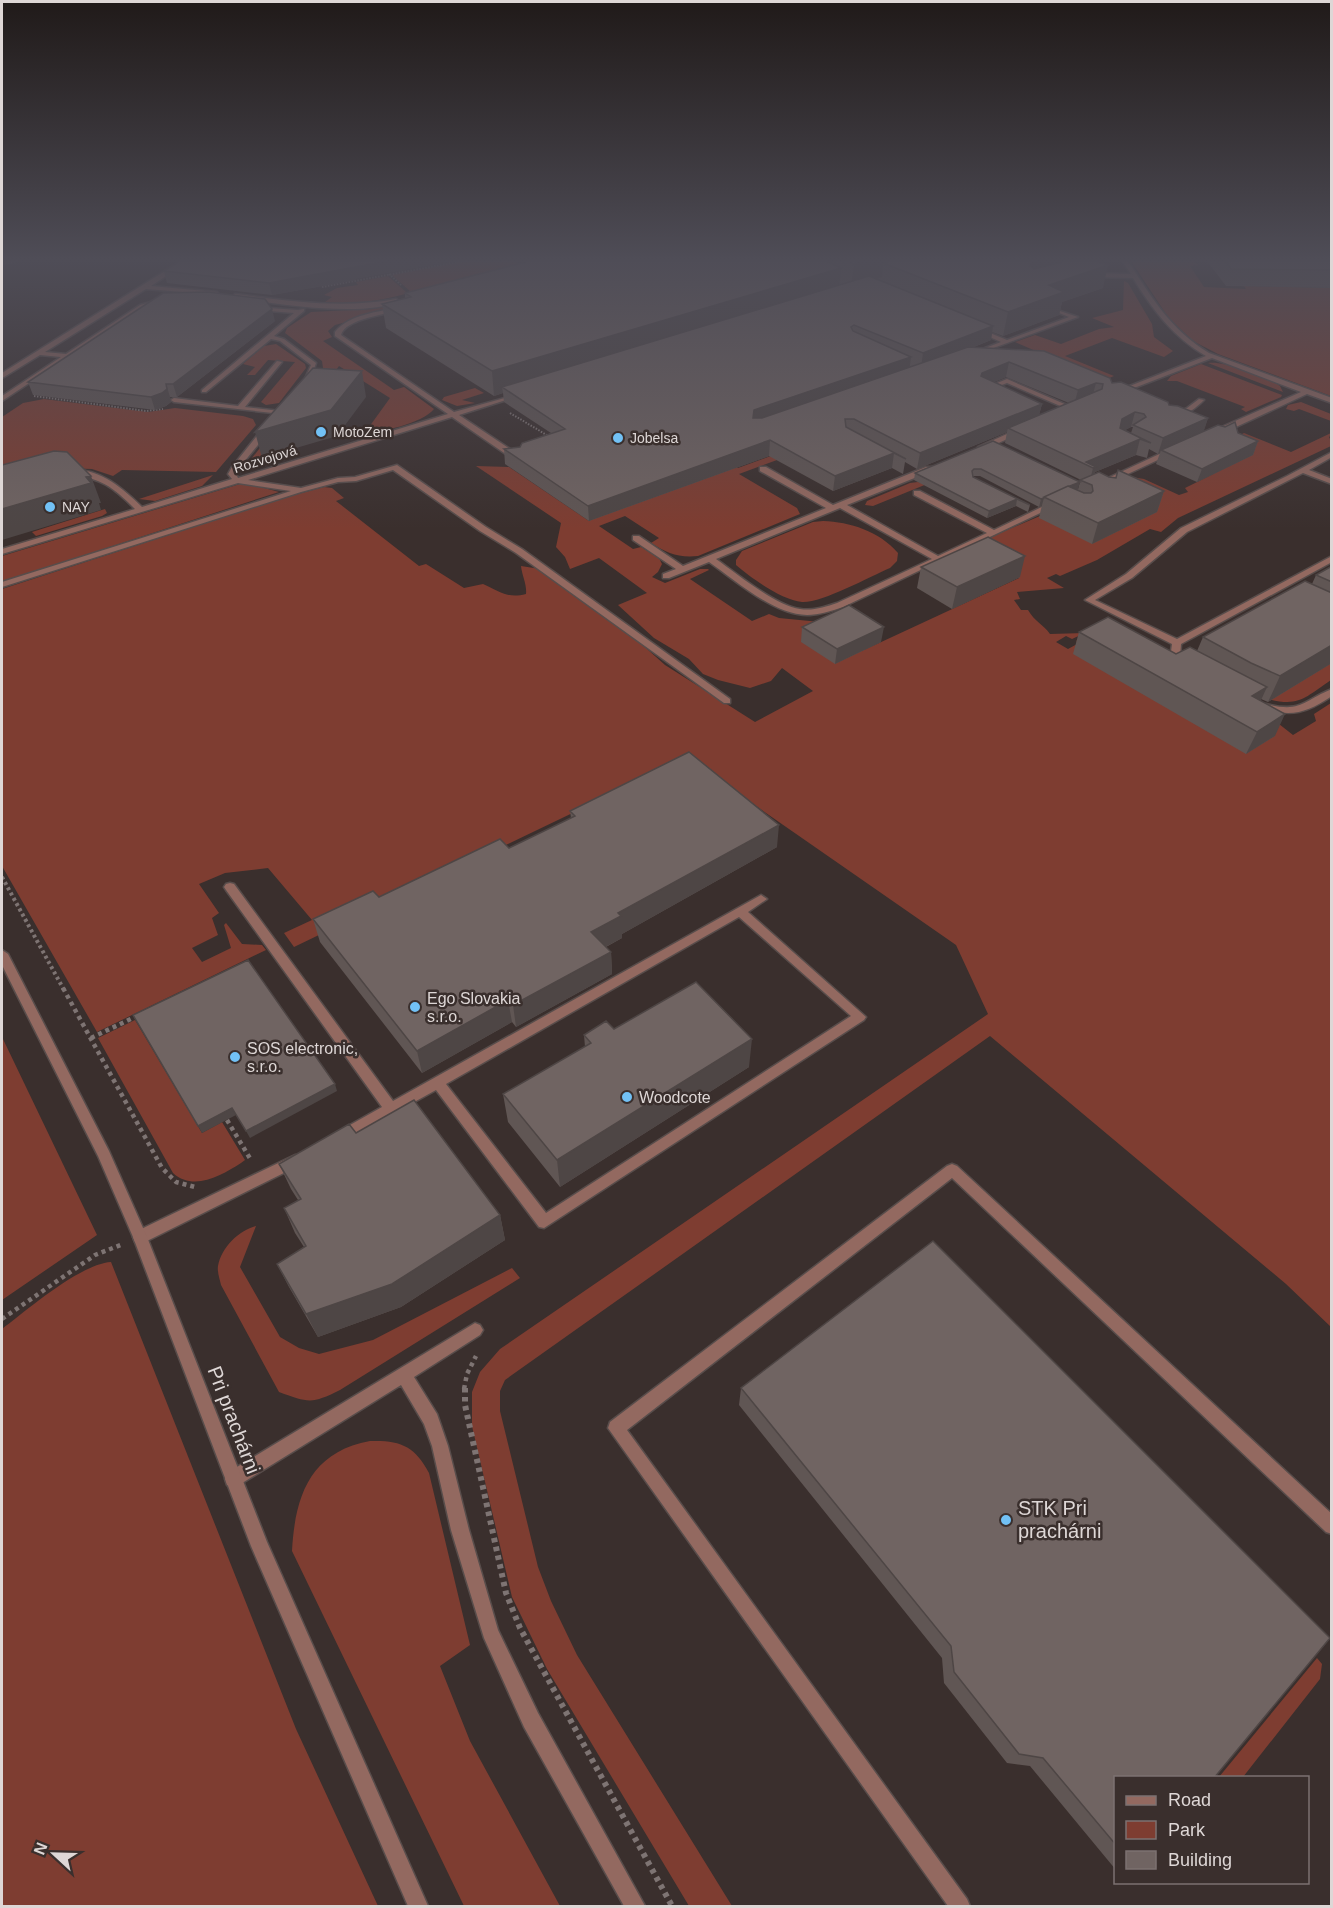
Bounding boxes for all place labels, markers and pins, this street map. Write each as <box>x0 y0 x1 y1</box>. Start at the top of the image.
place label: MotoZem <box>333 424 392 440</box>
marker: MotoZem <box>314 425 328 439</box>
place label: Jobelsa <box>630 430 678 446</box>
marker: Jobelsa <box>611 431 625 445</box>
place label: NAY <box>62 499 90 515</box>
marker: NAY <box>43 500 57 514</box>
place label: Ego Slovakia s.r.o. <box>427 990 520 1025</box>
marker: Ego Slovakia s.r.o. <box>408 1000 422 1014</box>
place label: SOS electronic, s.r.o. <box>247 1040 358 1075</box>
marker: SOS electronic, s.r.o. <box>228 1050 242 1064</box>
place label: Woodcote <box>639 1089 711 1106</box>
marker: Woodcote <box>620 1090 634 1104</box>
place label: STK Pri prachárni <box>1018 1497 1101 1542</box>
marker: STK Pri prachárni <box>999 1513 1013 1527</box>

